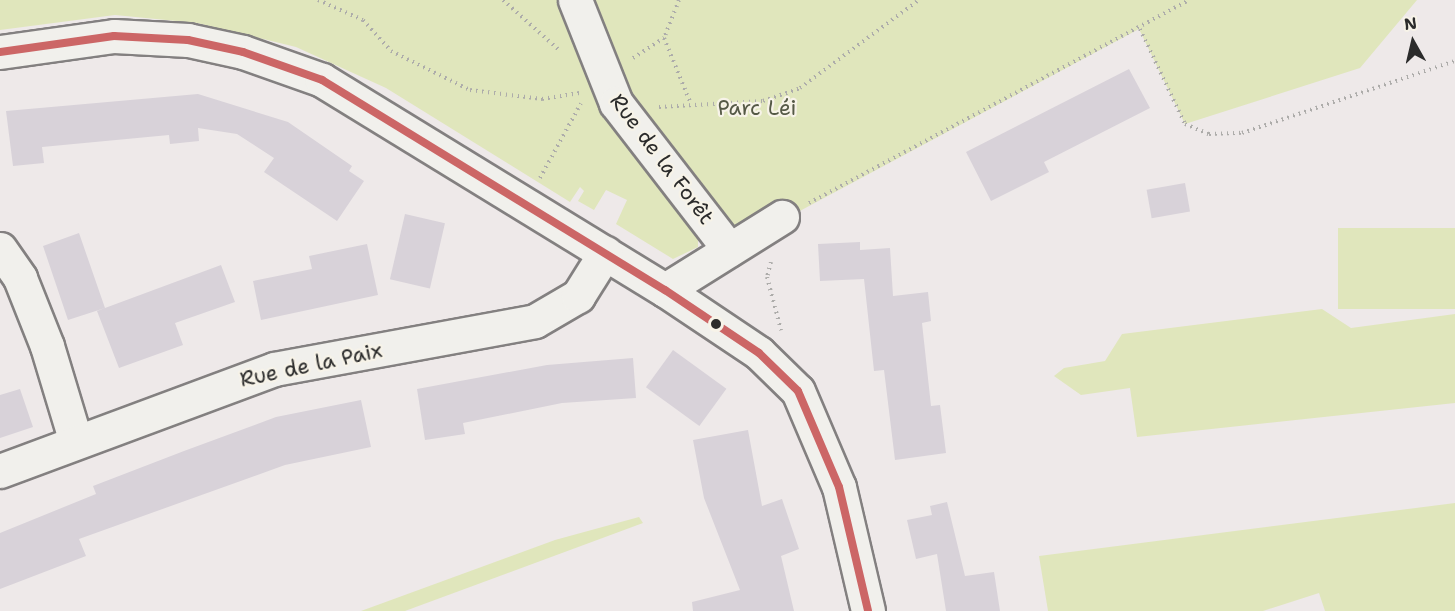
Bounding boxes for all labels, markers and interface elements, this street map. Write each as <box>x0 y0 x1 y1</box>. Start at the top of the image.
north arrow <box>1383 12 1443 72</box>
text: N <box>1403 12 1418 35</box>
street label: Rue de la Forêt <box>605 89 719 229</box>
park label: Parc Léi <box>718 95 796 121</box>
unlabelled marker <box>710 318 722 330</box>
street label: Rue de la Paix <box>238 338 384 392</box>

